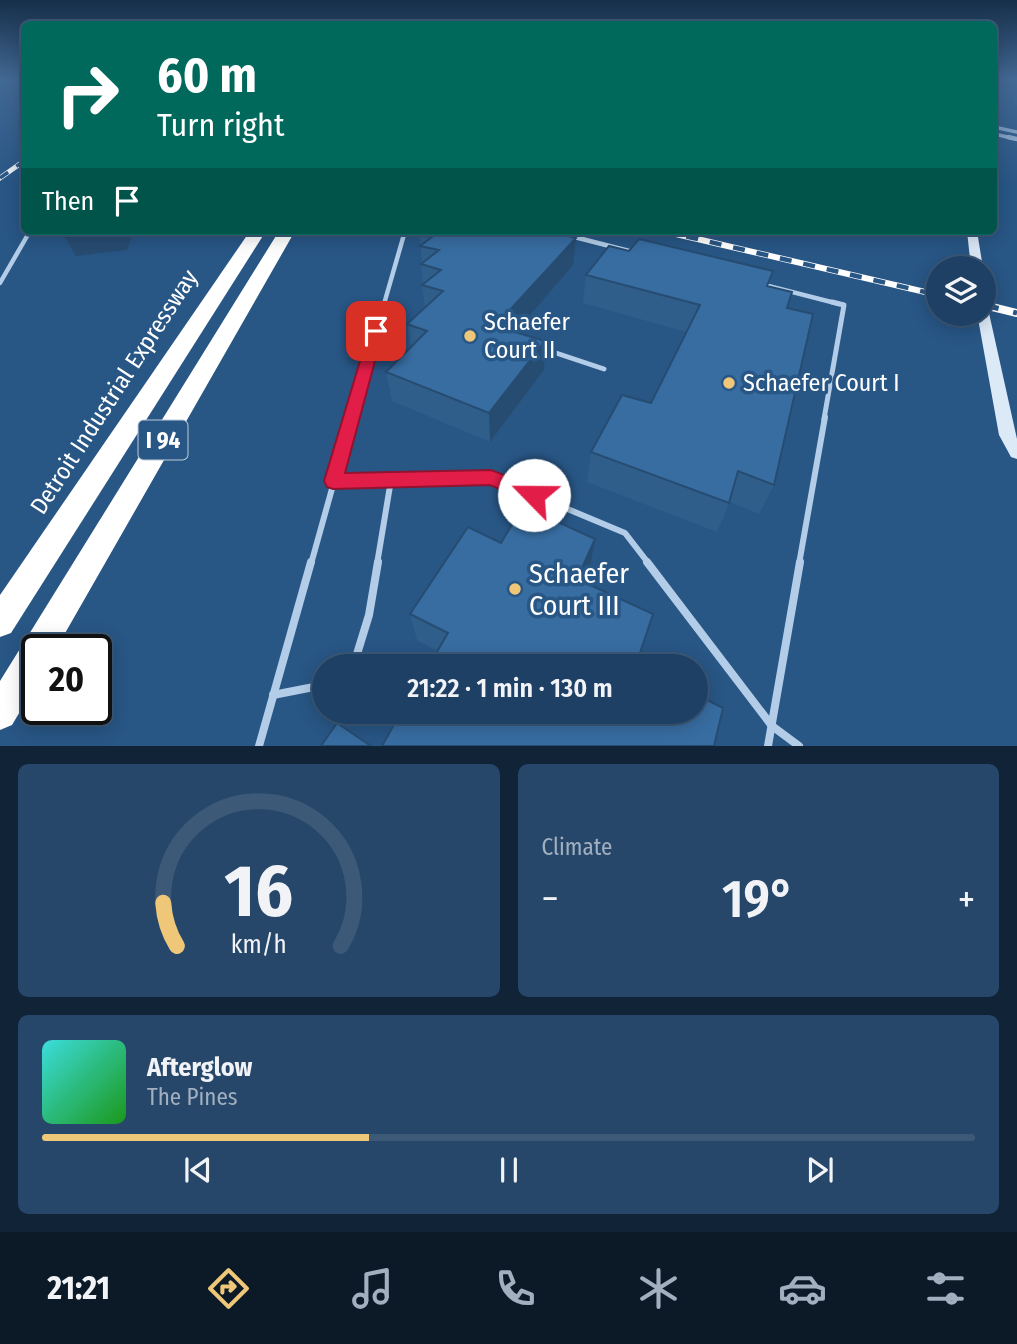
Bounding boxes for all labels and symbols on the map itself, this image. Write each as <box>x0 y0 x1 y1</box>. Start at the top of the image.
street label: Detroit Industrial Expressway <box>24 264 204 519</box>
pin <box>346 301 406 361</box>
place label: Schaefer Court II <box>484 308 570 364</box>
marker: Schaefer Court II <box>462 328 478 344</box>
place label: Schaefer Court I <box>743 369 899 397</box>
marker: Schaefer Court I <box>721 375 737 391</box>
road number: I 94 <box>138 420 188 460</box>
position arrow <box>497 458 571 532</box>
place label: Schaefer Court III <box>529 557 629 622</box>
marker: Schaefer Court III <box>507 581 523 597</box>
speed limit sign: 20 <box>21 634 112 725</box>

